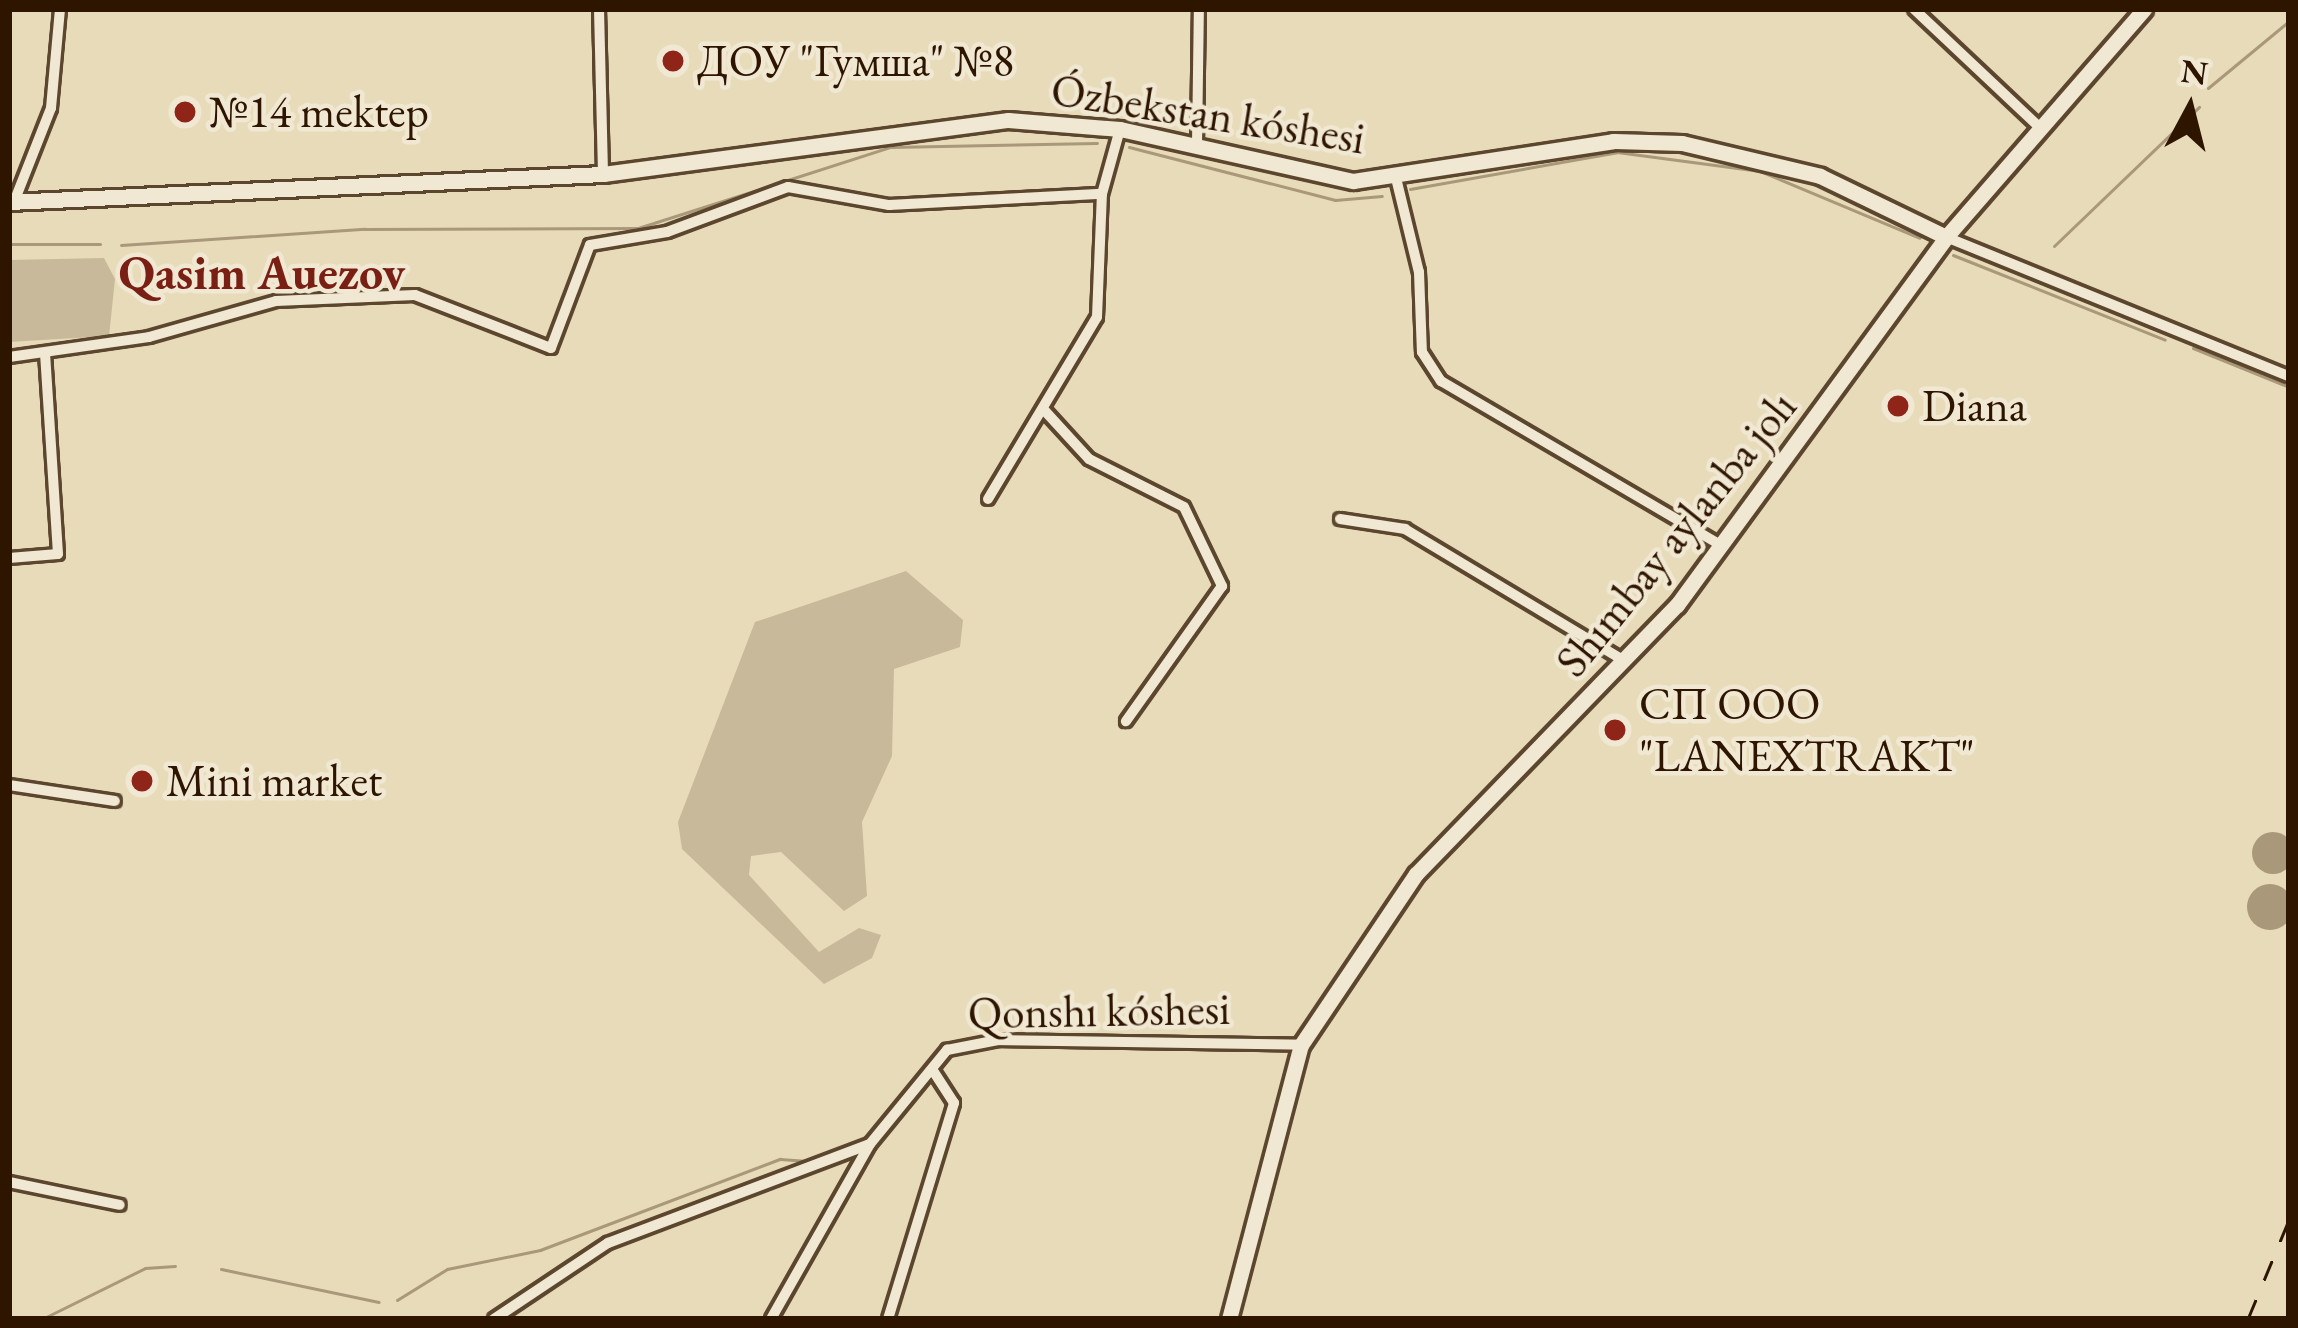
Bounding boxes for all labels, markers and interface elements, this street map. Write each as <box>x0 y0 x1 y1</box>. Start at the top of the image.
place label: ДОУ "Гумша" №8 <box>697 34 1014 88</box>
marker: ДОУ "Гумша" №8 <box>660 48 686 74</box>
north arrow <box>2130 48 2250 168</box>
text: N <box>2179 49 2210 95</box>
street label: Ózbekstan kóshesi <box>1047 63 1369 165</box>
place label: №14 mektep <box>209 85 429 139</box>
marker: №14 mektep <box>172 99 198 125</box>
district label: Qasim Auezov <box>118 244 406 302</box>
place label: Diana <box>1922 379 2027 433</box>
street label: Shımbay aylanba jolı <box>1545 381 1807 687</box>
marker: Diana <box>1885 393 1911 419</box>
place label: СП ООО "LANEXTRAKT" <box>1639 677 1975 783</box>
marker: СП ООО "LANEXTRAKT" <box>1602 717 1628 743</box>
place label: Mini market <box>166 754 382 808</box>
marker: Mini market <box>129 768 155 794</box>
street label: Qonshı kóshesi <box>967 982 1231 1040</box>

